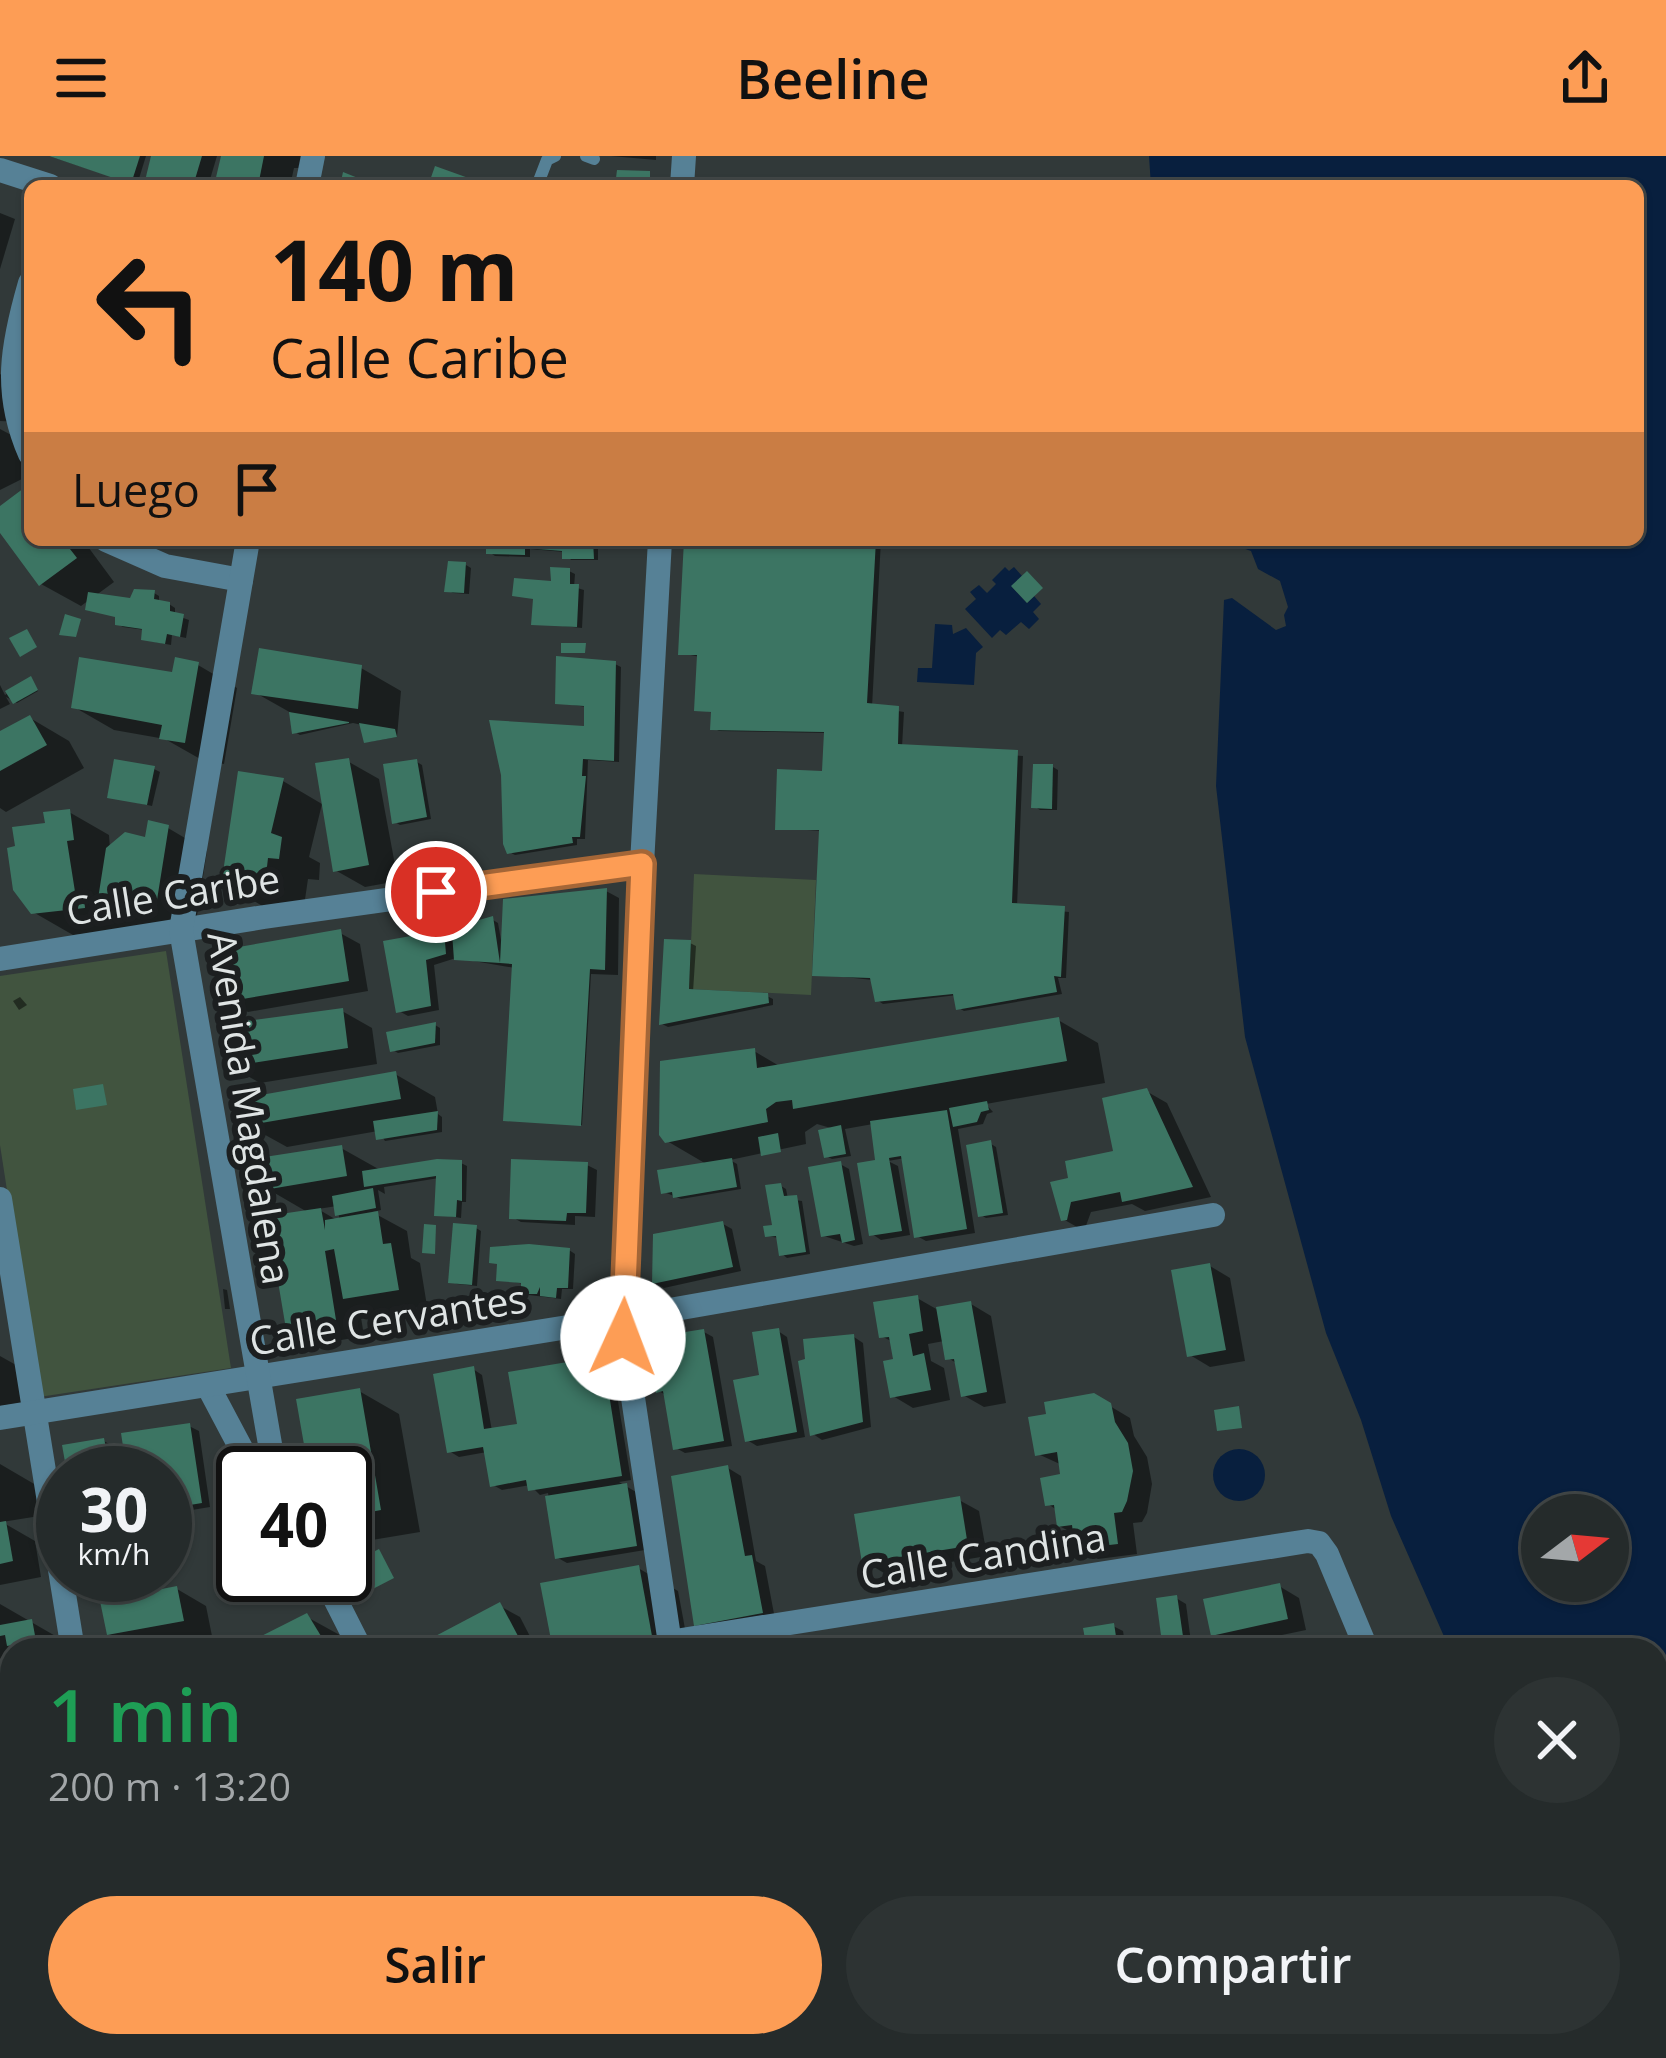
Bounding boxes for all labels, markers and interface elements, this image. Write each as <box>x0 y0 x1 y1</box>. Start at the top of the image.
text: Beeline <box>736 41 930 115</box>
icon: menu <box>48 45 114 111</box>
icon: share <box>1552 45 1618 111</box>
text: 140 m <box>270 211 518 326</box>
icon: left <box>72 228 228 384</box>
text: Calle Caribe <box>270 320 569 394</box>
icon: arrive <box>224 456 290 522</box>
text: Luego <box>72 459 200 520</box>
pin <box>385 841 487 943</box>
street label: Calle Caribe <box>62 850 283 937</box>
icon: arrive <box>403 859 469 925</box>
street label: Avenida Magdalena <box>196 928 305 1288</box>
street label: Calle Cervantes <box>245 1270 530 1367</box>
position arrow <box>560 1275 686 1401</box>
speed limit sign: 40 <box>216 1446 372 1602</box>
text: 30 <box>80 1468 148 1550</box>
north arrow <box>1521 1494 1629 1602</box>
map controls <box>1521 1494 1629 1602</box>
street label: Calle Candina <box>856 1509 1109 1600</box>
text: km/h <box>78 1533 150 1574</box>
text: 1 min <box>48 1665 242 1763</box>
button: close <box>1494 1677 1620 1803</box>
text: 200 m · 13:20 <box>48 1759 291 1812</box>
button: Salir <box>48 1896 822 2034</box>
button: Compartir <box>846 1896 1620 2034</box>

